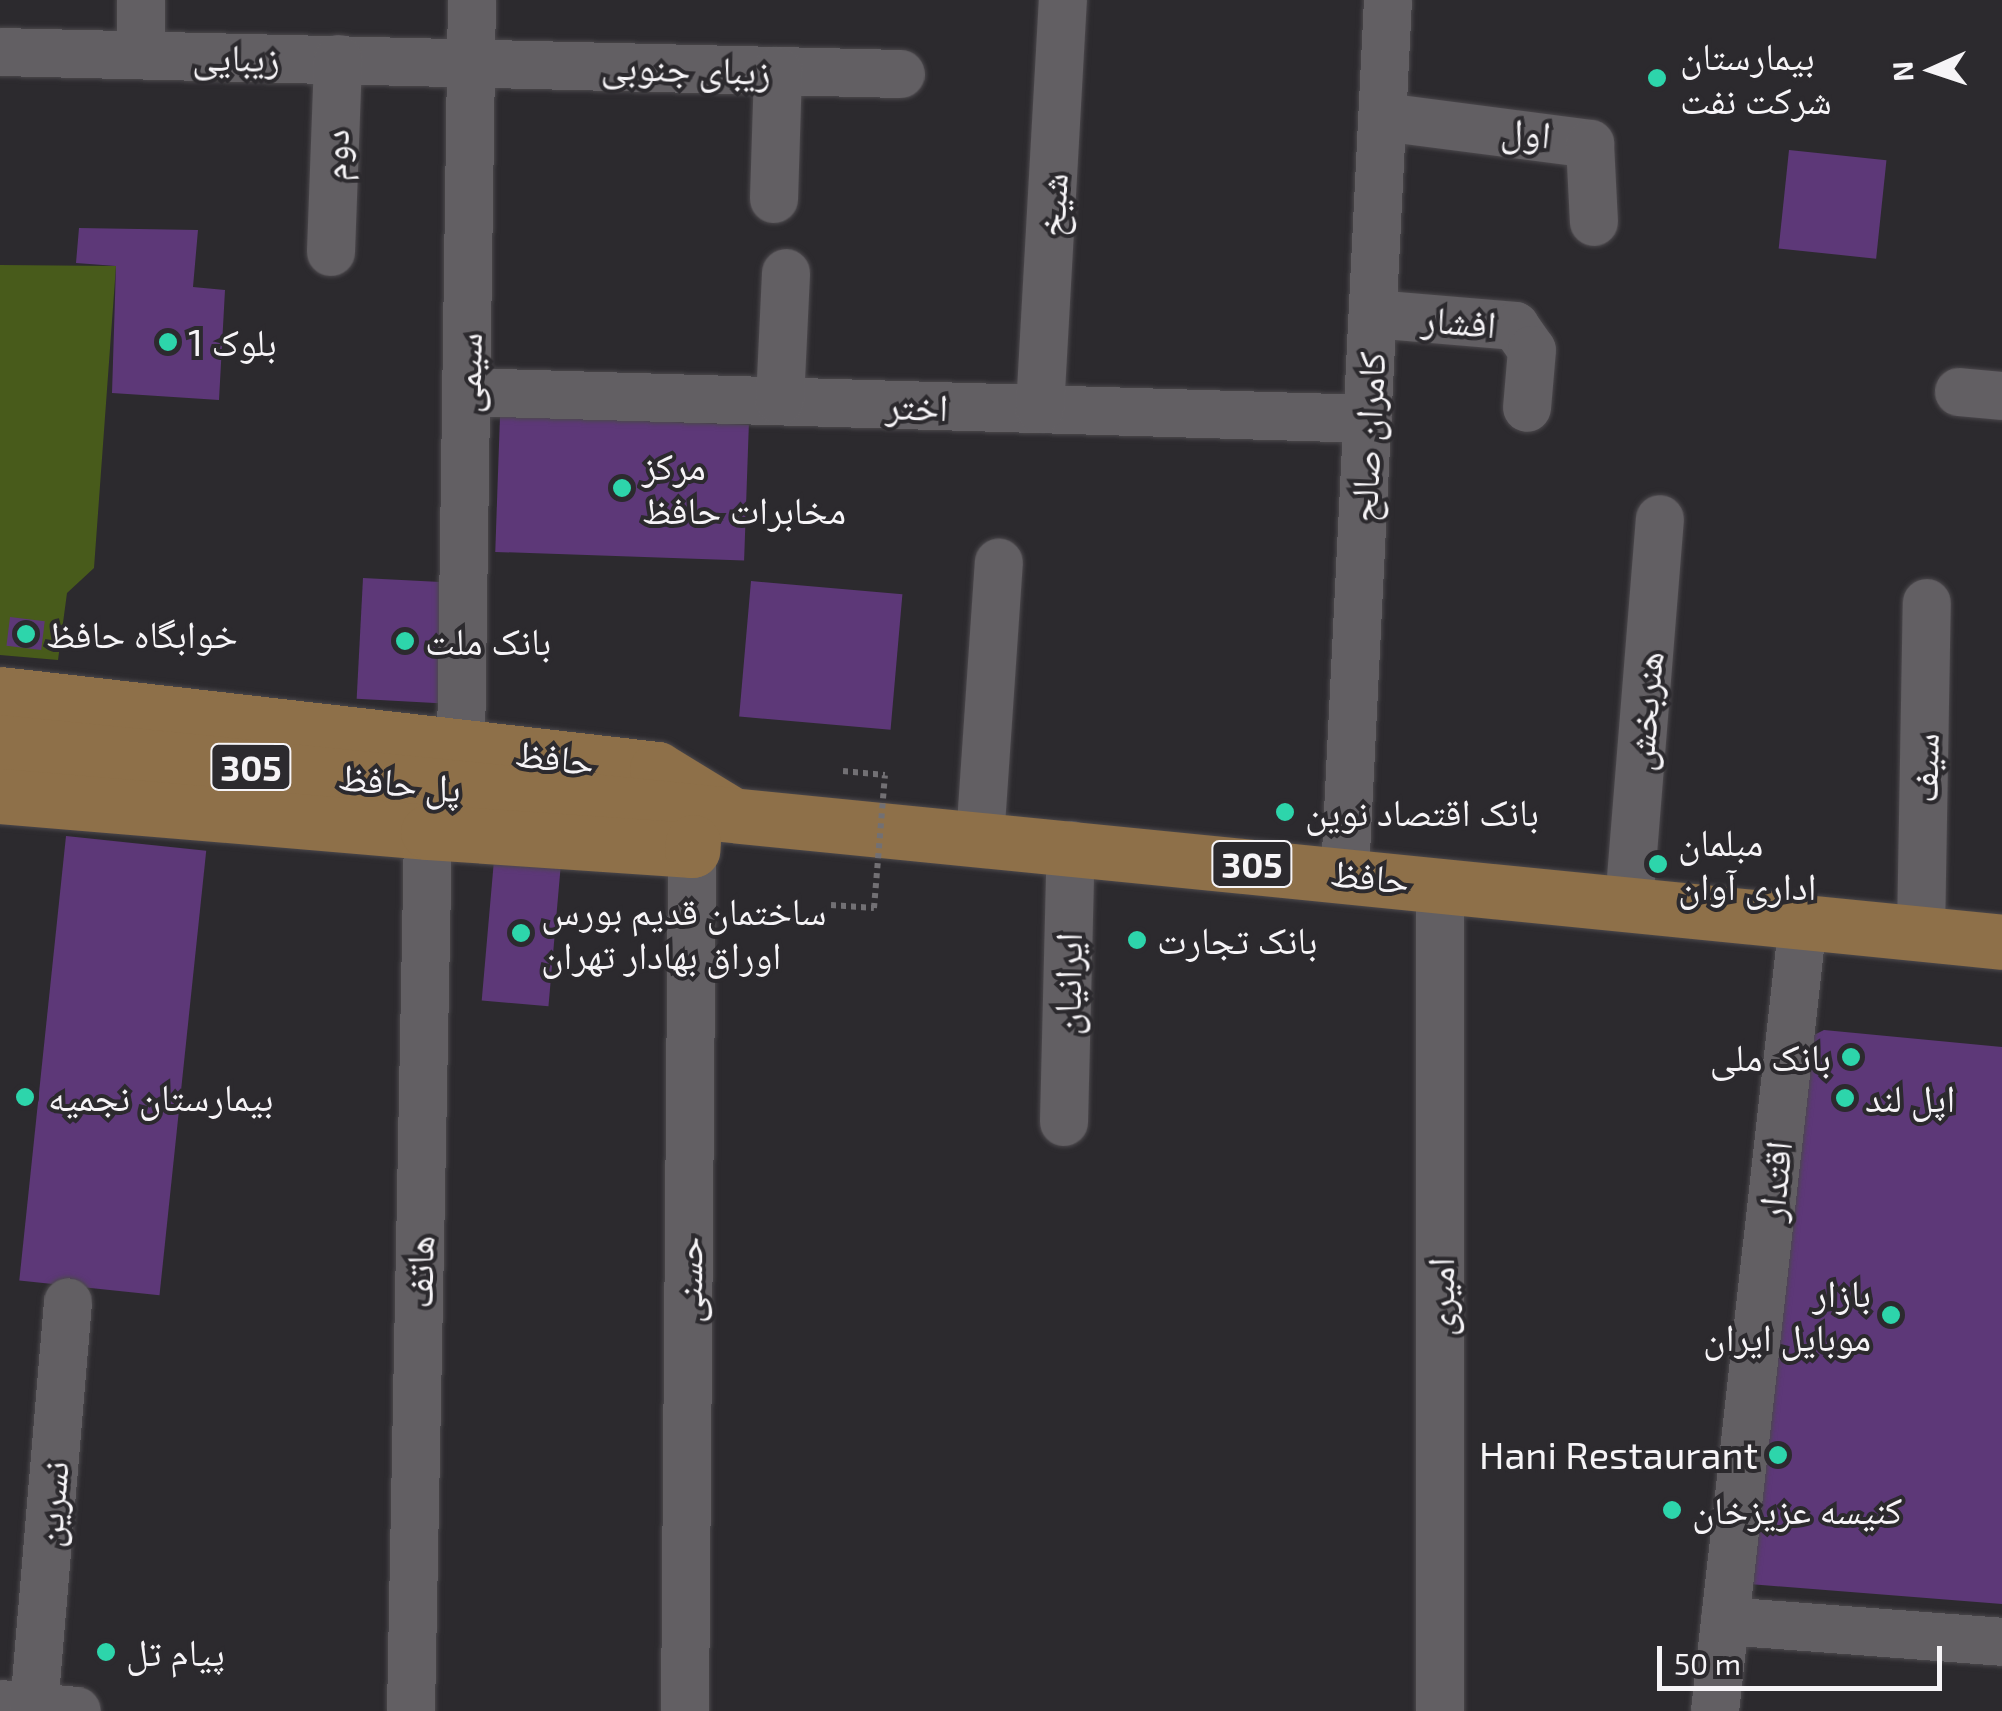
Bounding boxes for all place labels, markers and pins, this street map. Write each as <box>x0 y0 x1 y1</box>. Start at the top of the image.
place label: بیمارستان شرکت نفت <box>1680 33 1832 122</box>
marker: بیمارستان شرکت نفت <box>1644 65 1670 91</box>
place label: بلوک 1 <box>188 319 277 365</box>
marker: بلوک 1 <box>157 331 179 353</box>
place label: مرکز مخابرات حافظ <box>642 443 846 532</box>
marker: مرکز مخابرات حافظ <box>611 477 633 499</box>
place label: خوابگاه حافظ <box>46 611 238 657</box>
place label: بانک ملت <box>425 618 551 664</box>
marker: خوابگاه حافظ <box>15 623 37 645</box>
marker: بانک ملت <box>394 630 416 652</box>
place label: بانک اقتصاد نوین <box>1305 789 1539 835</box>
marker: بانک اقتصاد نوین <box>1274 801 1296 823</box>
place label: مبلمان اداری آوان <box>1678 819 1817 908</box>
marker: مبلمان اداری آوان <box>1647 853 1669 875</box>
place label: ساختمان قدیم بورس اوراق بهادار تهران <box>541 888 826 978</box>
place label: بانک تجارت <box>1157 917 1317 963</box>
marker: ساختمان قدیم بورس اوراق بهادار تهران <box>510 922 532 944</box>
marker: بانک تجارت <box>1126 929 1148 951</box>
place label: بانک ملی <box>1710 1034 1831 1080</box>
marker: بانک ملی <box>1840 1046 1862 1068</box>
place label: بیمارستان نجمیه <box>48 1074 273 1120</box>
place label: اپل لند <box>1865 1075 1955 1121</box>
marker: بیمارستان نجمیه <box>12 1084 38 1110</box>
marker: اپل لند <box>1834 1087 1856 1109</box>
place label: بازار موبایل ایران <box>1703 1270 1871 1360</box>
marker: بازار موبایل ایران <box>1880 1304 1902 1326</box>
place label: Hani Restaurant <box>1479 1432 1758 1478</box>
marker: Hani Restaurant <box>1767 1444 1789 1466</box>
place label: کنیسه عزیزخان <box>1692 1487 1902 1533</box>
marker: کنیسه عزیزخان <box>1661 1499 1683 1521</box>
place label: پیام تل <box>126 1629 225 1675</box>
marker: پیام تل <box>95 1641 117 1663</box>

